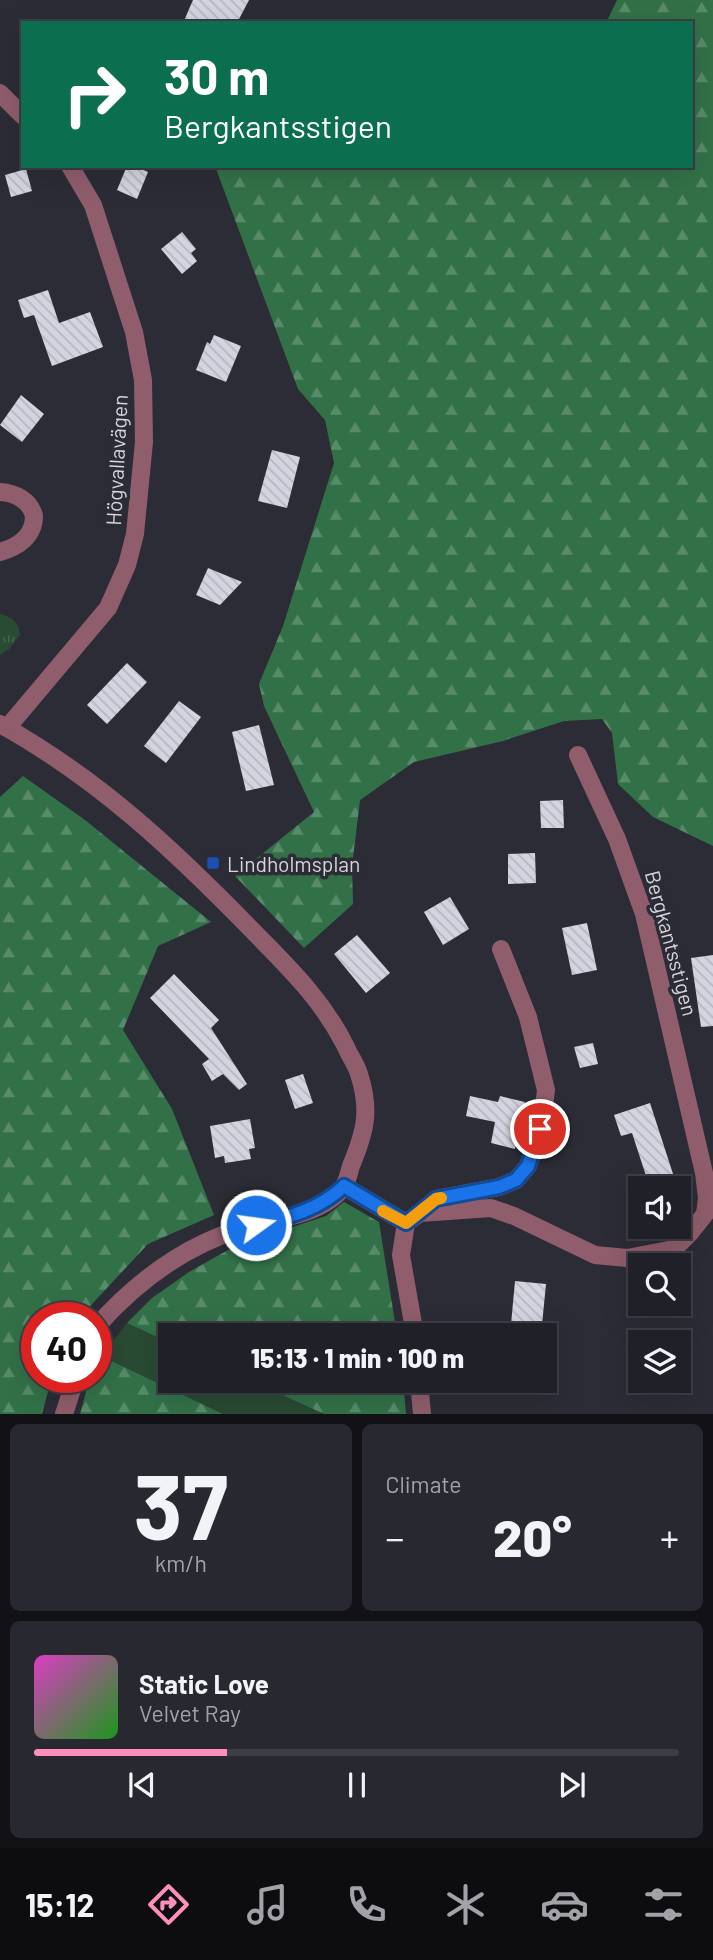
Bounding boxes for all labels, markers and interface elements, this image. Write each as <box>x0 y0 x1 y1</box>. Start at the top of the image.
text: 30 m <box>164 46 269 105</box>
icon: right <box>49 49 140 140</box>
text: Bergkantsstigen <box>164 106 392 144</box>
street label: Högvallavägen <box>100 394 132 526</box>
place label: Lindholmsplan <box>227 851 360 876</box>
marker: Lindholmsplan <box>205 855 221 871</box>
street label: Bergkantsstigen <box>641 868 703 1018</box>
pin <box>510 1099 570 1159</box>
icon: arrive <box>521 1110 559 1148</box>
map controls <box>628 1176 691 1393</box>
button: sound <box>628 1176 691 1239</box>
position arrow <box>219 1188 293 1262</box>
button: search <box>628 1253 691 1316</box>
speed limit sign: 40 <box>21 1302 112 1393</box>
button: layers <box>628 1330 691 1393</box>
text: 15:13 · 1 min · 100 m <box>251 1342 464 1373</box>
text: 37 <box>134 1449 228 1558</box>
text: Climate <box>386 1470 462 1498</box>
text: 20° <box>493 1505 572 1567</box>
text: − <box>386 1514 405 1560</box>
text: + <box>660 1514 679 1560</box>
text: km/h <box>155 1549 207 1577</box>
text: Static Love <box>139 1668 269 1699</box>
text: Velvet Ray <box>139 1699 241 1727</box>
icon: previous <box>123 1766 161 1804</box>
icon: pause <box>338 1766 376 1804</box>
icon: next <box>553 1766 591 1804</box>
icon: directions <box>144 1880 193 1929</box>
icon: music <box>243 1880 292 1929</box>
icon: phone <box>342 1880 391 1929</box>
icon: climate <box>441 1880 490 1929</box>
icon: car <box>540 1880 589 1929</box>
icon: filters <box>639 1880 688 1929</box>
text: 15:12 <box>25 1885 94 1923</box>

